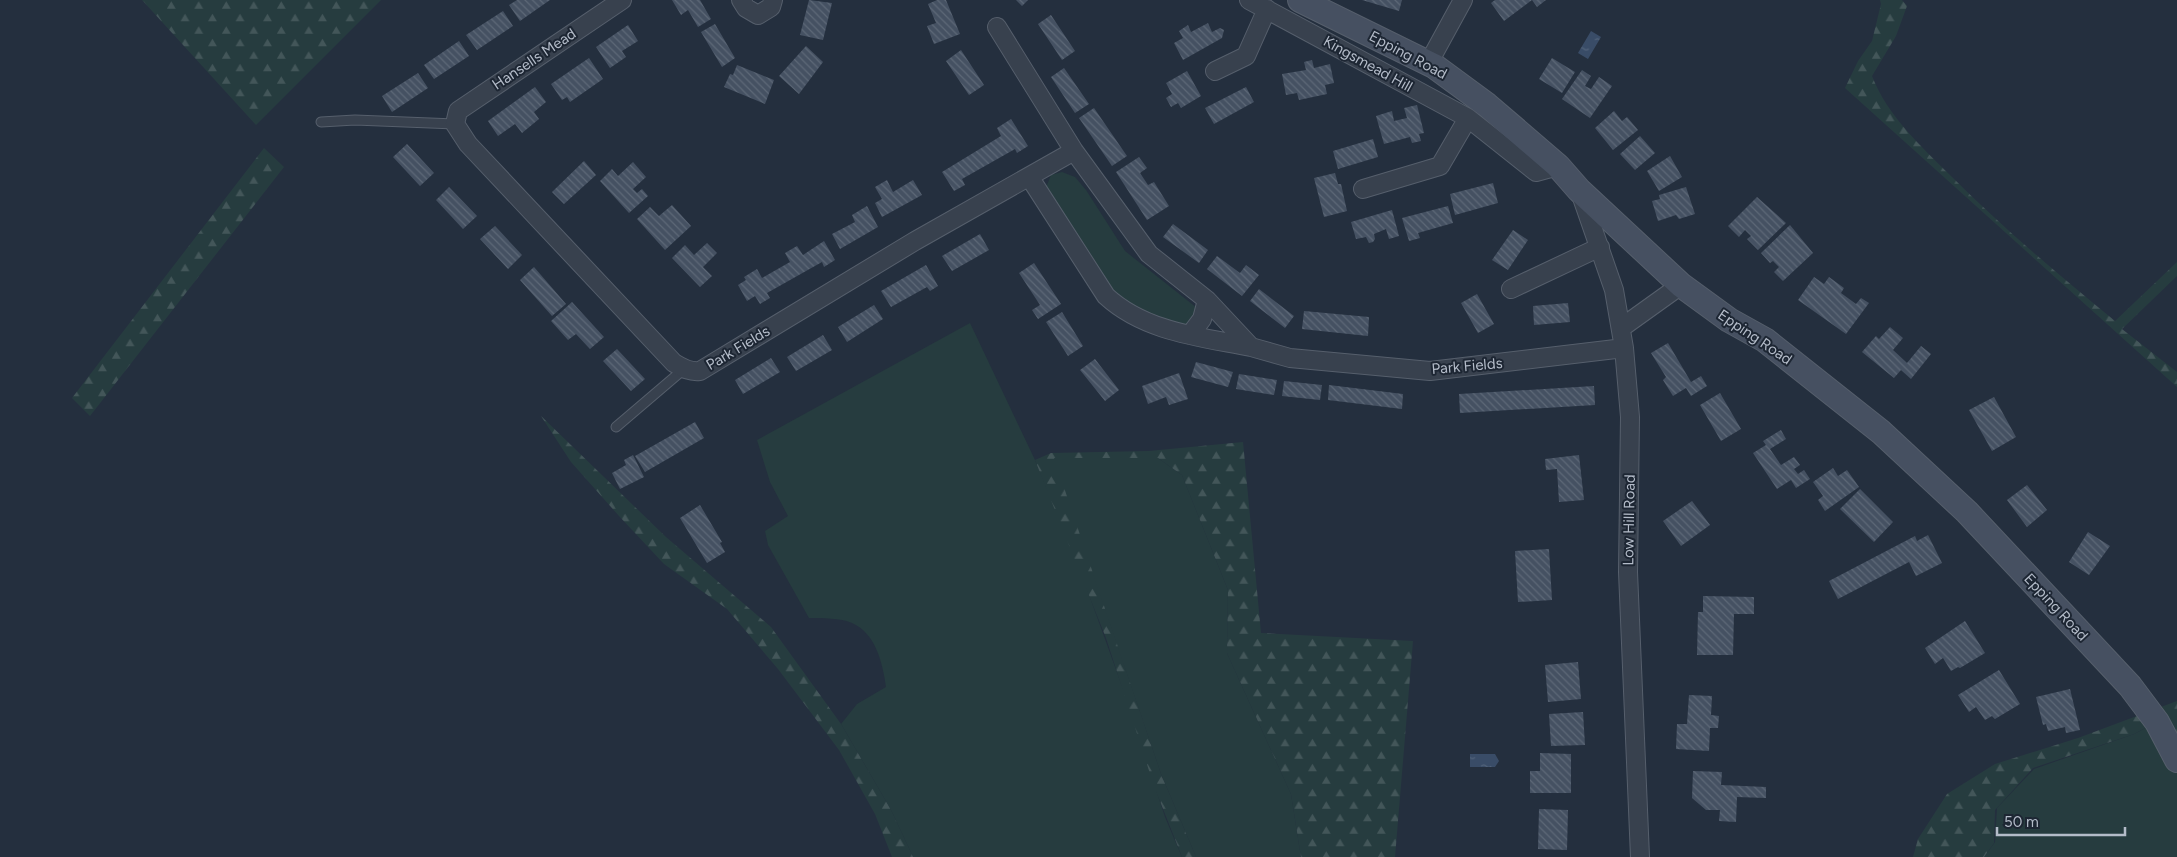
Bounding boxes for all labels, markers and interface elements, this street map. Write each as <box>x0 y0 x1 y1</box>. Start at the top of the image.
street label: Hansells Mead <box>489 24 579 94</box>
street label: Epping Road <box>1366 27 1450 83</box>
street label: Kingsmead Hill <box>1320 32 1416 96</box>
street label: Epping Road <box>1715 306 1795 368</box>
street label: Park Fields <box>703 322 773 374</box>
street label: Park Fields <box>1431 354 1503 378</box>
street label: Low Hill Road <box>1619 474 1639 566</box>
street label: Epping Road <box>2020 570 2092 644</box>
scale bar <box>1997 804 2124 836</box>
text: 50 m <box>2004 813 2039 831</box>

